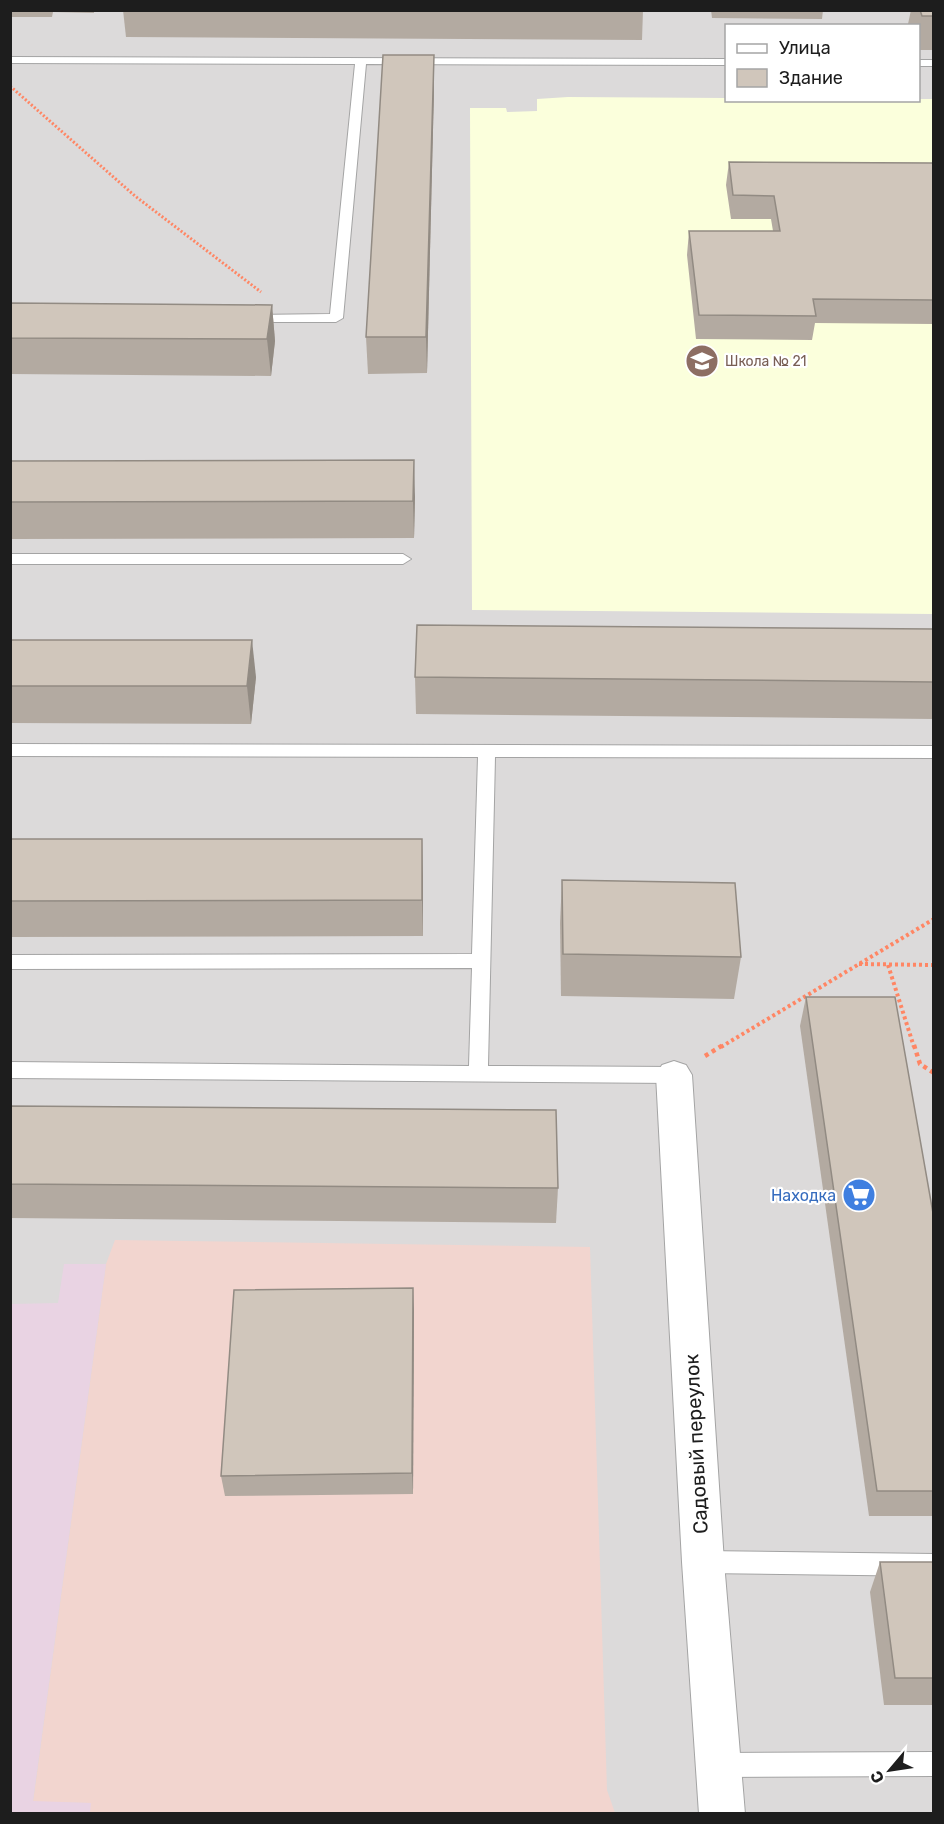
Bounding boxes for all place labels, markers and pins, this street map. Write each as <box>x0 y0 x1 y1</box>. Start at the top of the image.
school or university icon: Школа № 21 <box>684 343 720 379</box>
place label: Школа № 21 <box>725 353 807 370</box>
supermarket icon: Находка <box>841 1177 877 1213</box>
place label: Находка <box>771 1186 836 1205</box>

